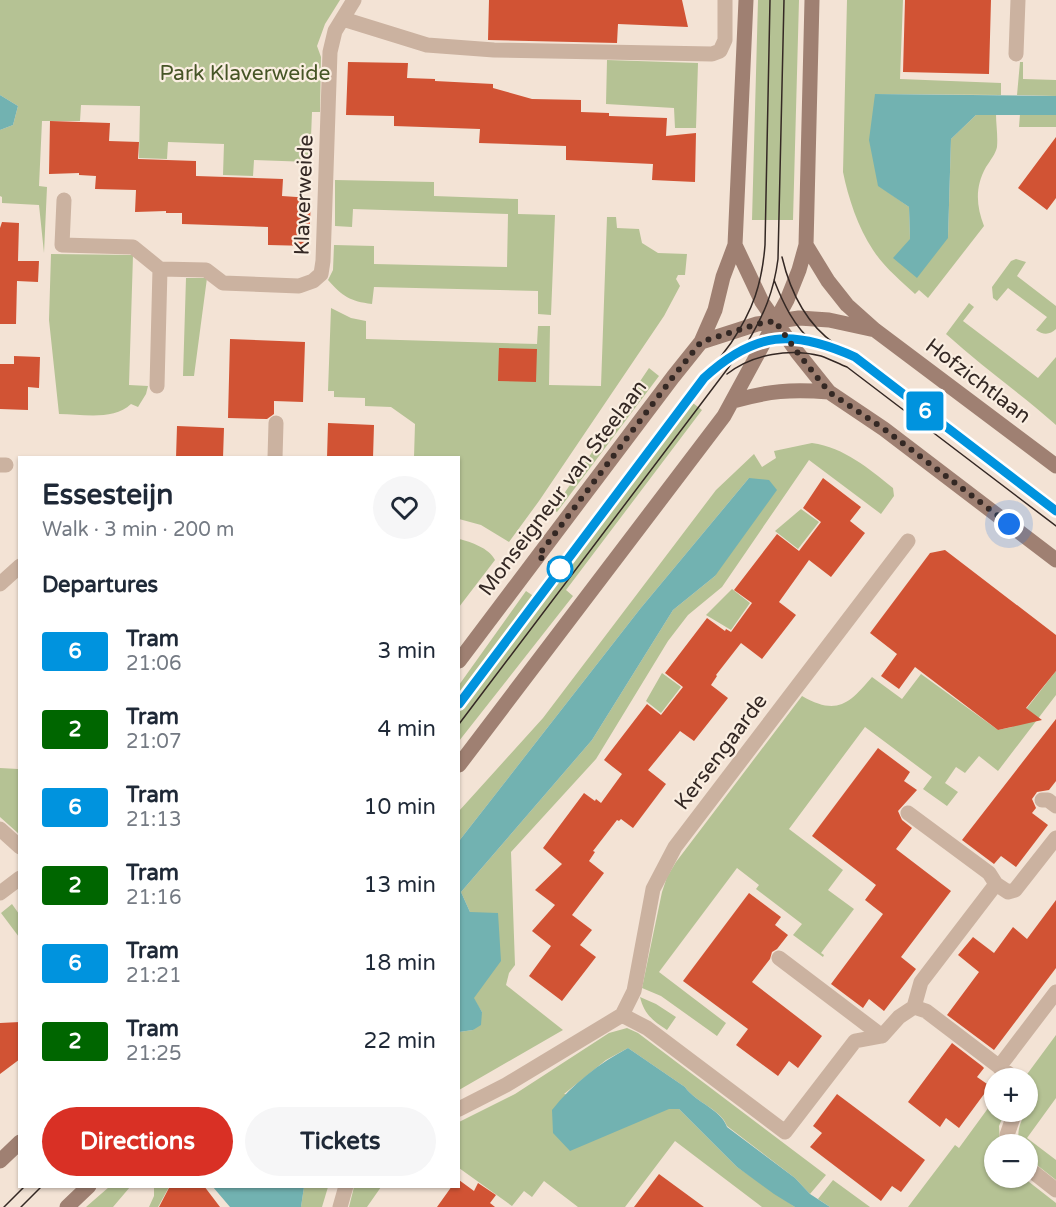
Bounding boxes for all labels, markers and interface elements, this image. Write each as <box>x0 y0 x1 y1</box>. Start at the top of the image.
park label: Park Klaverweide <box>160 61 331 86</box>
street label: Klaverweide <box>289 134 319 256</box>
street label: Hofzichtlaan <box>920 333 1036 429</box>
street label: Monseigneur van Steelaan <box>474 375 652 601</box>
line badge: 6 <box>906 392 944 430</box>
text: 6 <box>918 399 932 424</box>
button: heart <box>373 476 436 539</box>
text: Essesteijn <box>42 478 173 512</box>
your location <box>994 509 1024 539</box>
text: Walk · 3 min · 200 m <box>42 518 234 542</box>
unlabelled marker <box>547 556 573 582</box>
text: Departures <box>42 572 158 598</box>
text: Tram <box>126 626 179 652</box>
text: 3 min <box>377 638 436 664</box>
text: 6 <box>68 639 82 664</box>
text: 21:06 <box>126 652 181 676</box>
street label: Kersengaarde <box>669 689 773 815</box>
text: Tram <box>126 704 179 730</box>
text: 4 min <box>377 716 436 742</box>
text: 2 <box>68 717 82 742</box>
text: 21:07 <box>126 730 181 754</box>
text: Tram <box>126 782 179 808</box>
text: 10 min <box>364 794 436 820</box>
text: 6 <box>68 795 82 820</box>
text: 21:13 <box>126 808 181 832</box>
text: Tram <box>126 860 179 886</box>
text: 13 min <box>364 872 436 898</box>
text: 2 <box>68 873 82 898</box>
text: 21:16 <box>126 886 181 910</box>
text: Tram <box>126 938 179 964</box>
text: 18 min <box>364 950 436 976</box>
text: 6 <box>68 951 82 976</box>
text: 21:21 <box>126 964 181 988</box>
text: Tram <box>126 1016 179 1042</box>
text: 22 min <box>364 1028 436 1054</box>
text: 2 <box>68 1029 82 1054</box>
text: 21:25 <box>126 1042 181 1066</box>
map controls <box>984 1068 1038 1188</box>
button: + <box>984 1068 1038 1122</box>
button: Directions <box>42 1107 233 1176</box>
button: Tickets <box>245 1107 436 1176</box>
button: − <box>984 1134 1038 1188</box>

